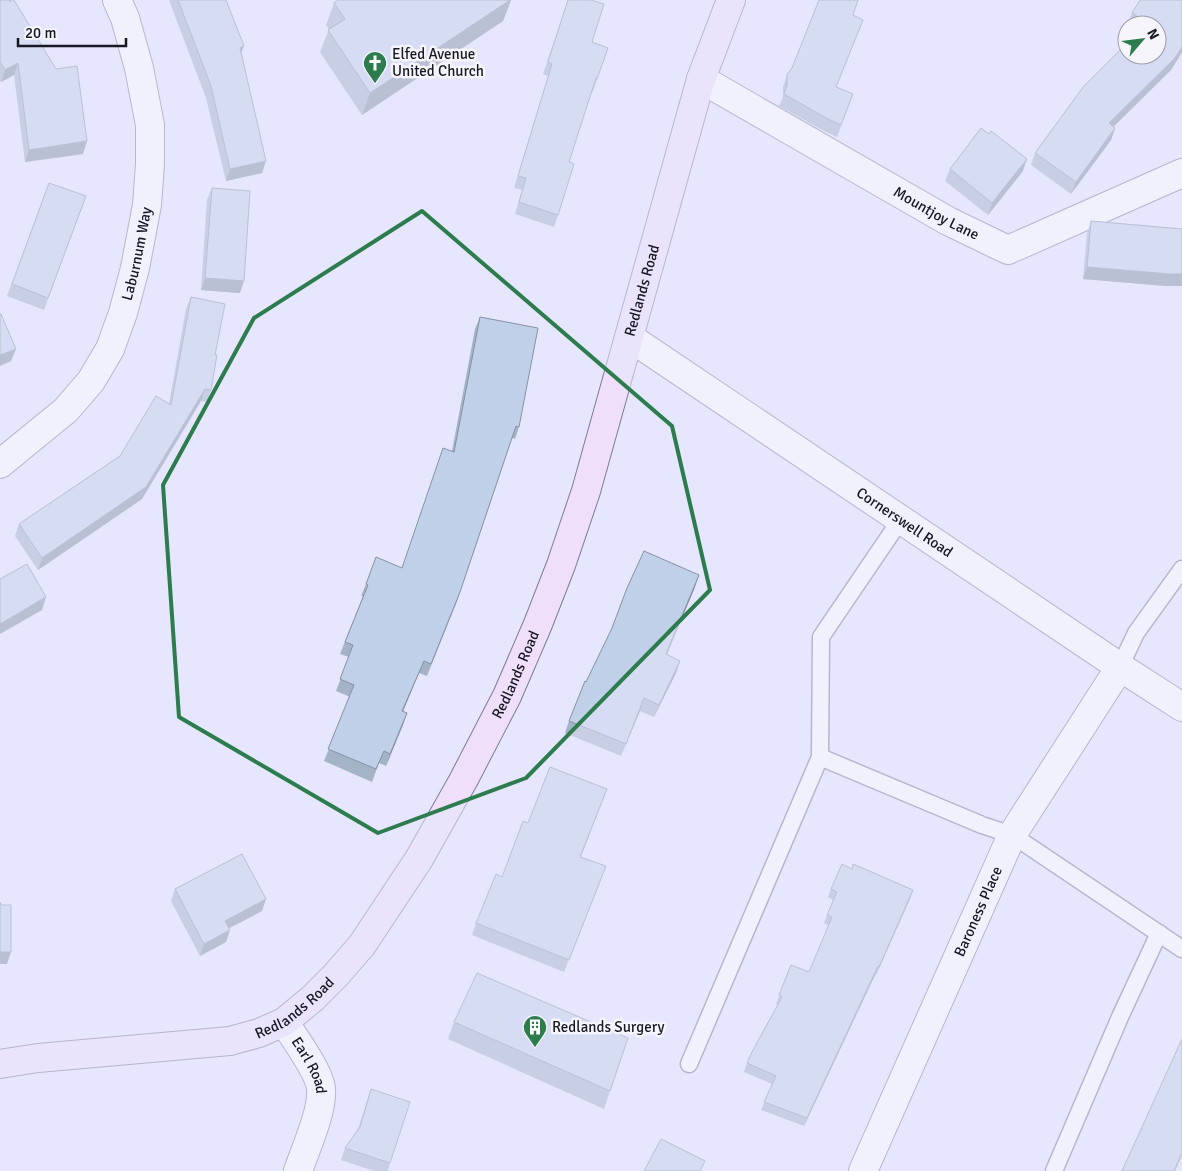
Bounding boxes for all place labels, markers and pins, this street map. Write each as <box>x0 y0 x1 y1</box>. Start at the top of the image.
place label: Elfed Avenue United Church <box>392 45 484 80</box>
church icon: Elfed Avenue United Church <box>362 50 388 84</box>
building icon: Redlands Surgery <box>522 1014 548 1048</box>
place label: Redlands Surgery <box>552 1018 665 1036</box>

